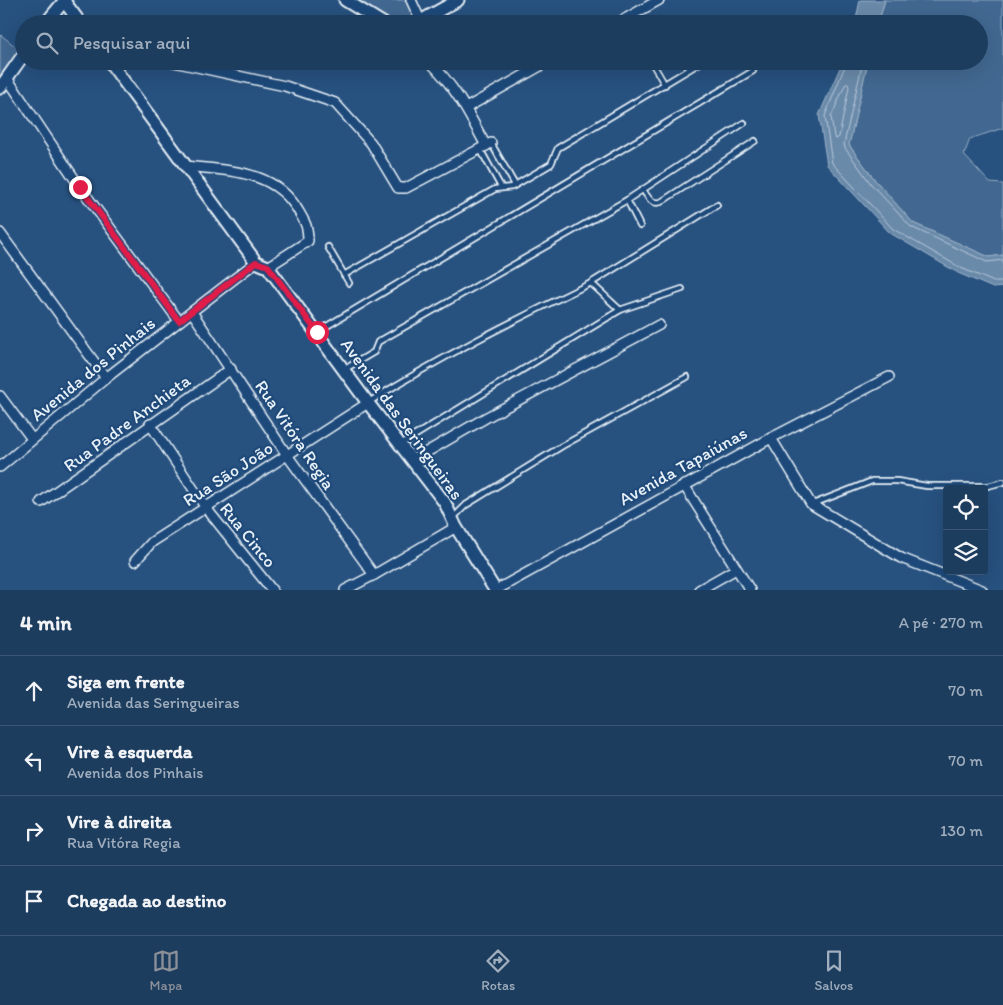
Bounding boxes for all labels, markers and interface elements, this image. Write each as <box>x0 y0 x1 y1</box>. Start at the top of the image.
search box <box>15 15 988 70</box>
icon: search <box>33 29 61 57</box>
text: Pesquisar aqui <box>73 31 190 54</box>
route end <box>69 176 92 199</box>
street label: Avenida dos Pinhais <box>26 312 160 426</box>
route start <box>306 321 329 344</box>
street label: Avenida das Seringueiras <box>336 334 468 504</box>
street label: Rua Padre Anchieta <box>59 369 195 476</box>
street label: Rua Vitóra Regia <box>250 376 340 495</box>
street label: Avenida Tapaiúnas <box>615 422 751 510</box>
street label: Rua São João <box>179 437 277 511</box>
map controls <box>943 485 988 575</box>
button: locate <box>943 485 988 530</box>
street label: Rua Cinco <box>215 498 281 572</box>
button: layers <box>943 530 988 575</box>
text: 4 min <box>20 610 72 635</box>
text: A pé · 270 m <box>899 613 983 632</box>
text: Siga em frente <box>67 670 185 693</box>
icon: ahead <box>20 677 48 705</box>
text: 70 m <box>948 681 983 700</box>
text: Avenida das Seringueiras <box>67 693 240 712</box>
text: Vire à esquerda <box>67 740 193 763</box>
icon: left <box>20 747 48 775</box>
text: 70 m <box>948 751 983 770</box>
text: Avenida dos Pinhais <box>67 763 203 782</box>
text: Vire à direita <box>67 810 172 833</box>
icon: right <box>20 817 48 845</box>
text: 130 m <box>940 821 983 840</box>
text: Rua Vitóra Regia <box>67 833 181 852</box>
icon: arrive <box>20 887 48 915</box>
text: Chegada ao destino <box>67 889 226 912</box>
tab: Mapa <box>150 947 182 994</box>
tab: Rotas <box>481 947 515 994</box>
tab: Salvos <box>814 947 853 994</box>

